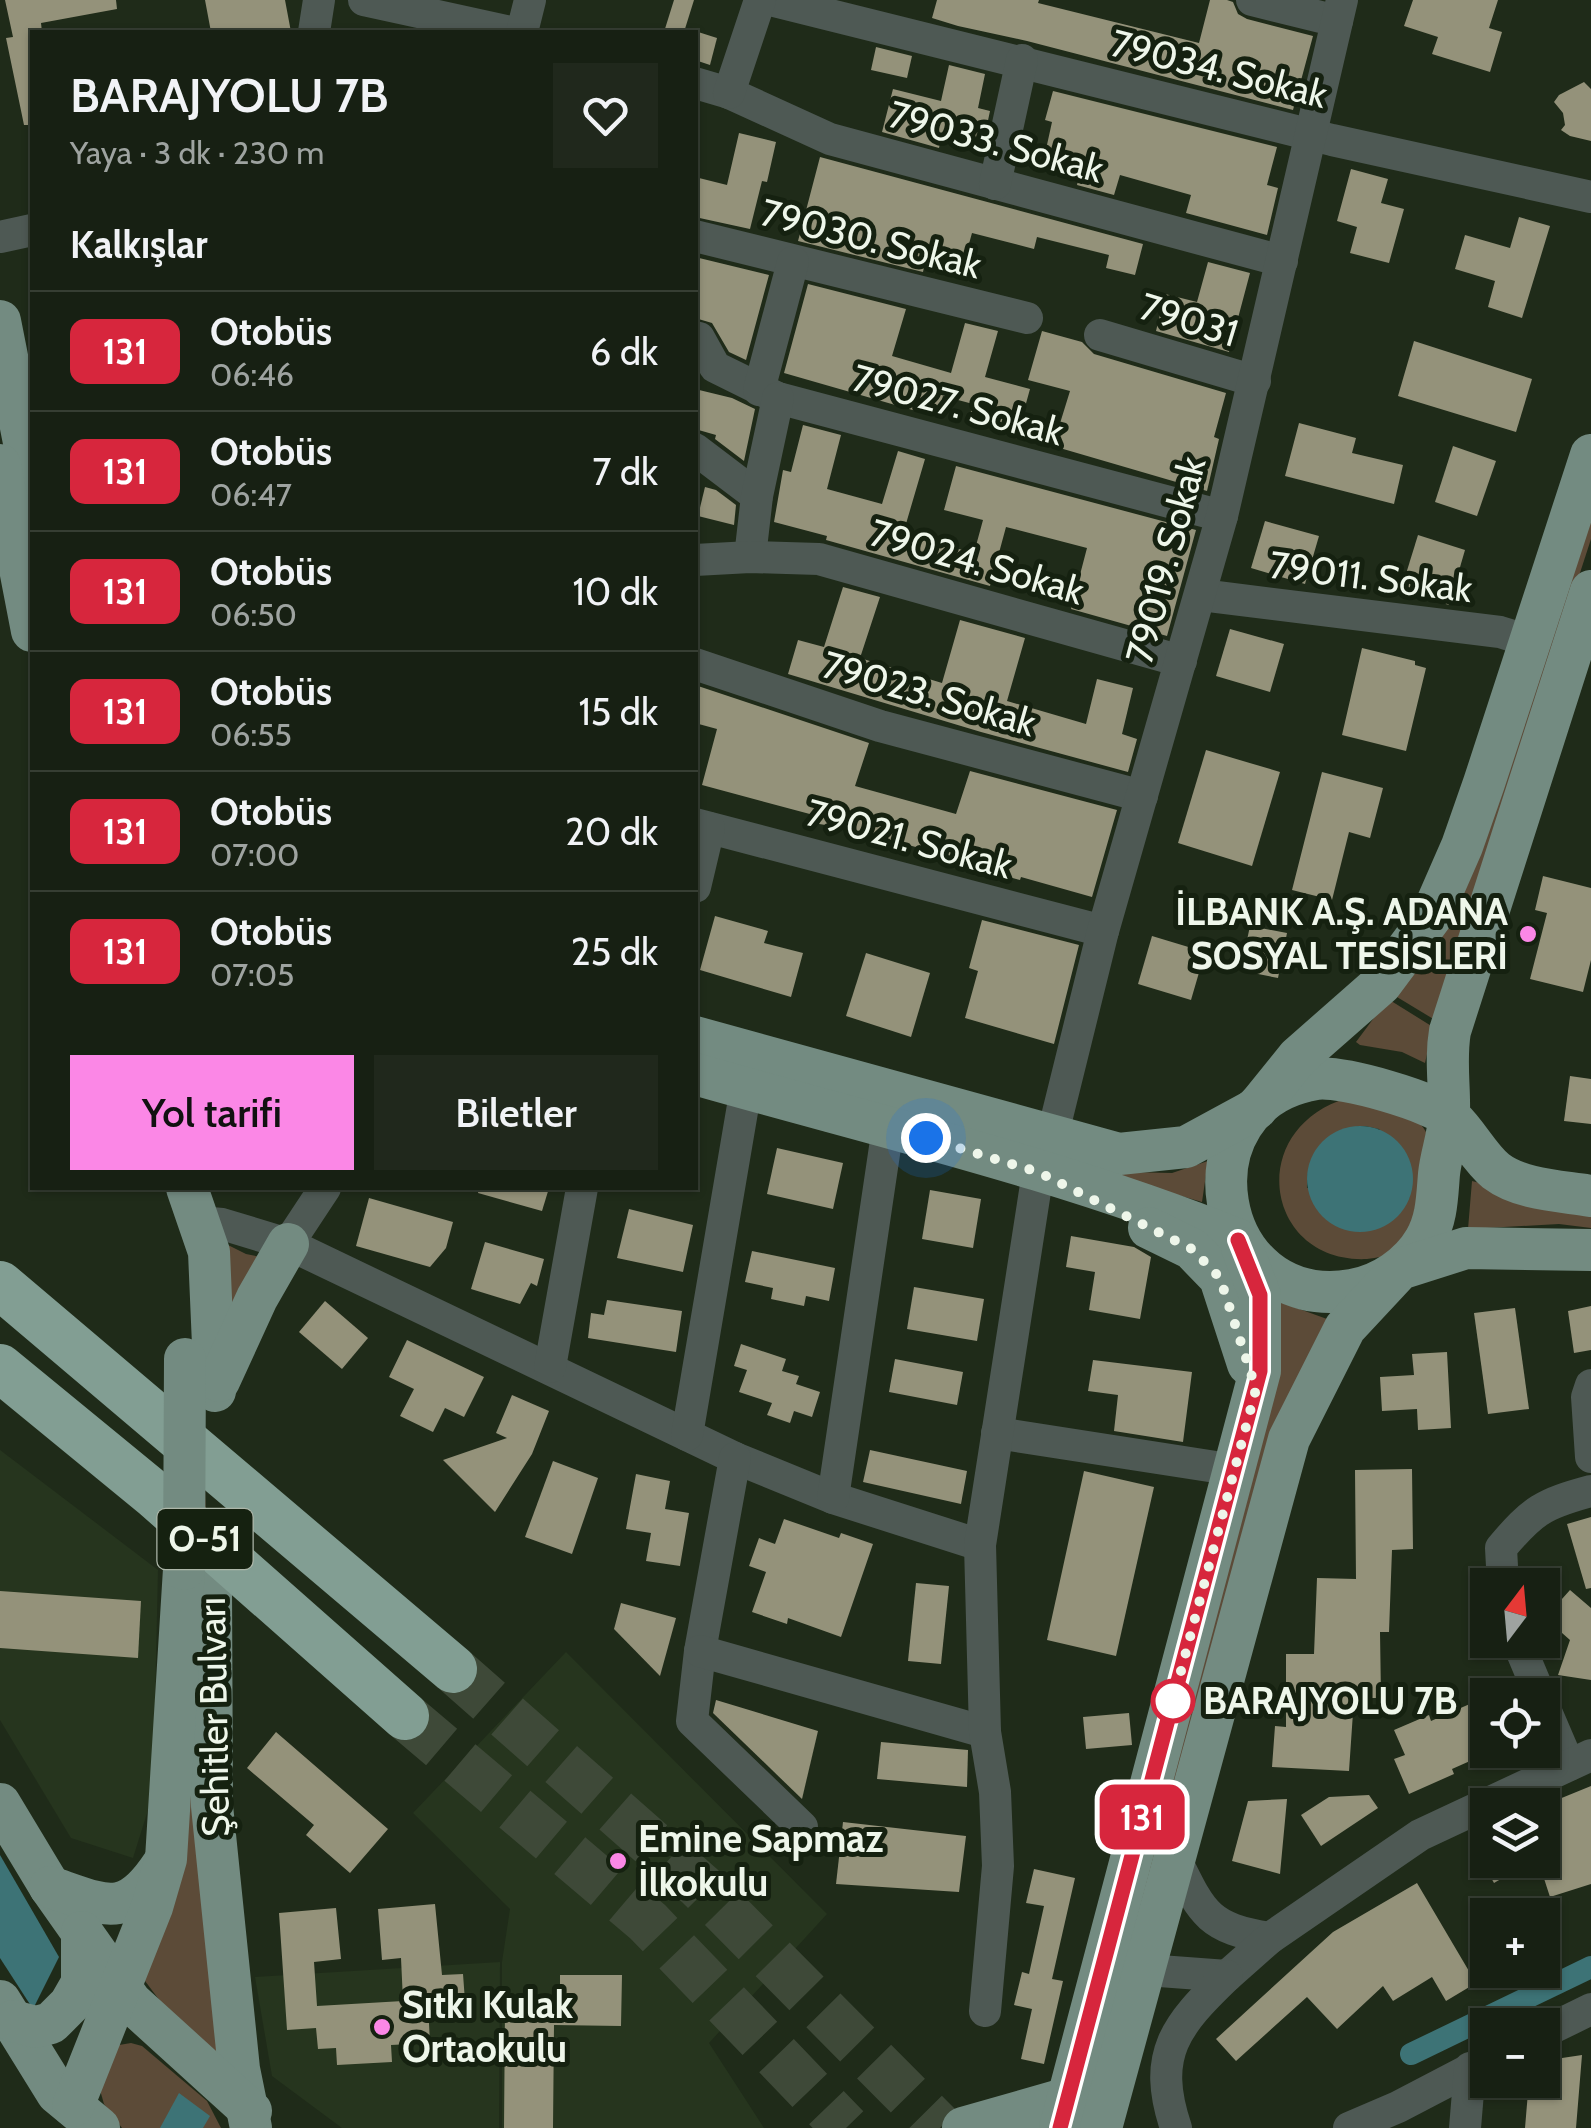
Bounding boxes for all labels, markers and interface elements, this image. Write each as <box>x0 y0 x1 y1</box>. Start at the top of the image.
street label: 79034. Sokak <box>1106 19 1332 118</box>
button: heart <box>553 63 658 168</box>
text: BARAJYOLU 7B <box>70 66 388 124</box>
street label: 79033. Sokak <box>884 90 1108 193</box>
text: Yaya · 3 dk · 230 m <box>70 133 324 172</box>
street label: 79030. Sokak <box>756 188 986 289</box>
text: Kalkışlar <box>70 221 208 268</box>
street label: 79031 <box>1134 282 1244 357</box>
text: Otobüs <box>210 308 332 355</box>
text: 6 dk <box>590 328 658 375</box>
text: 131 <box>103 330 147 373</box>
street label: 79027. Sokak <box>848 354 1069 455</box>
text: 06:46 <box>210 355 294 394</box>
text: Otobüs <box>210 428 332 475</box>
text: 7 dk <box>592 448 658 495</box>
text: 131 <box>103 450 147 493</box>
street label: 79019. Sokak <box>1115 451 1216 668</box>
text: 06:47 <box>210 475 292 514</box>
street label: 79024. Sokak <box>865 509 1089 614</box>
street label: 79011. Sokak <box>1267 541 1475 612</box>
text: Otobüs <box>210 548 332 595</box>
text: 10 dk <box>572 568 658 615</box>
text: 131 <box>103 570 147 613</box>
text: 06:50 <box>210 595 297 634</box>
street label: 79023. Sokak <box>817 641 1041 746</box>
text: Otobüs <box>210 668 332 715</box>
text: 15 dk <box>578 688 658 735</box>
text: 131 <box>103 690 147 733</box>
text: 06:55 <box>210 715 292 754</box>
text: Otobüs <box>210 788 332 835</box>
street label: 79021. Sokak <box>801 788 1017 889</box>
text: 20 dk <box>565 808 658 855</box>
text: 131 <box>103 810 147 853</box>
text: 07:00 <box>210 835 299 874</box>
place label: İLBANK A.Ş. ADANA SOSYAL TESİSLERİ <box>1175 888 1508 979</box>
text: Otobüs <box>210 908 332 955</box>
marker: İLBANK A.Ş. ADANA SOSYAL TESİSLERİ <box>1517 923 1539 945</box>
text: 25 dk <box>571 928 658 975</box>
text: 131 <box>103 930 147 973</box>
text: 07:05 <box>210 955 294 994</box>
button: Yol tarifi <box>70 1055 354 1170</box>
button: Biletler <box>374 1055 658 1170</box>
your location <box>901 1113 951 1163</box>
road number: O-51 <box>158 1509 252 1569</box>
north arrow <box>1470 1568 1560 1658</box>
map controls <box>1470 1568 1560 2098</box>
street label: Şehitler Bulvarı <box>188 1597 239 1837</box>
place label: BARAJYOLU 7B <box>1203 1677 1457 1724</box>
button: locate <box>1470 1678 1560 1768</box>
marker: BARAJYOLU 7B <box>1152 1680 1194 1722</box>
line badge: 131 <box>1084 1784 1200 1850</box>
button: layers <box>1470 1788 1560 1878</box>
text: 131 <box>1120 1796 1164 1839</box>
place label: Emine Sapmaz İlkokulu <box>638 1815 883 1906</box>
marker: Emine Sapmaz İlkokulu <box>607 1850 629 1872</box>
button: + <box>1470 1898 1560 1988</box>
place label: Sıtkı Kulak Ortaokulu <box>402 1981 574 2072</box>
button: − <box>1470 2008 1560 2098</box>
marker: Sıtkı Kulak Ortaokulu <box>371 2016 393 2038</box>

